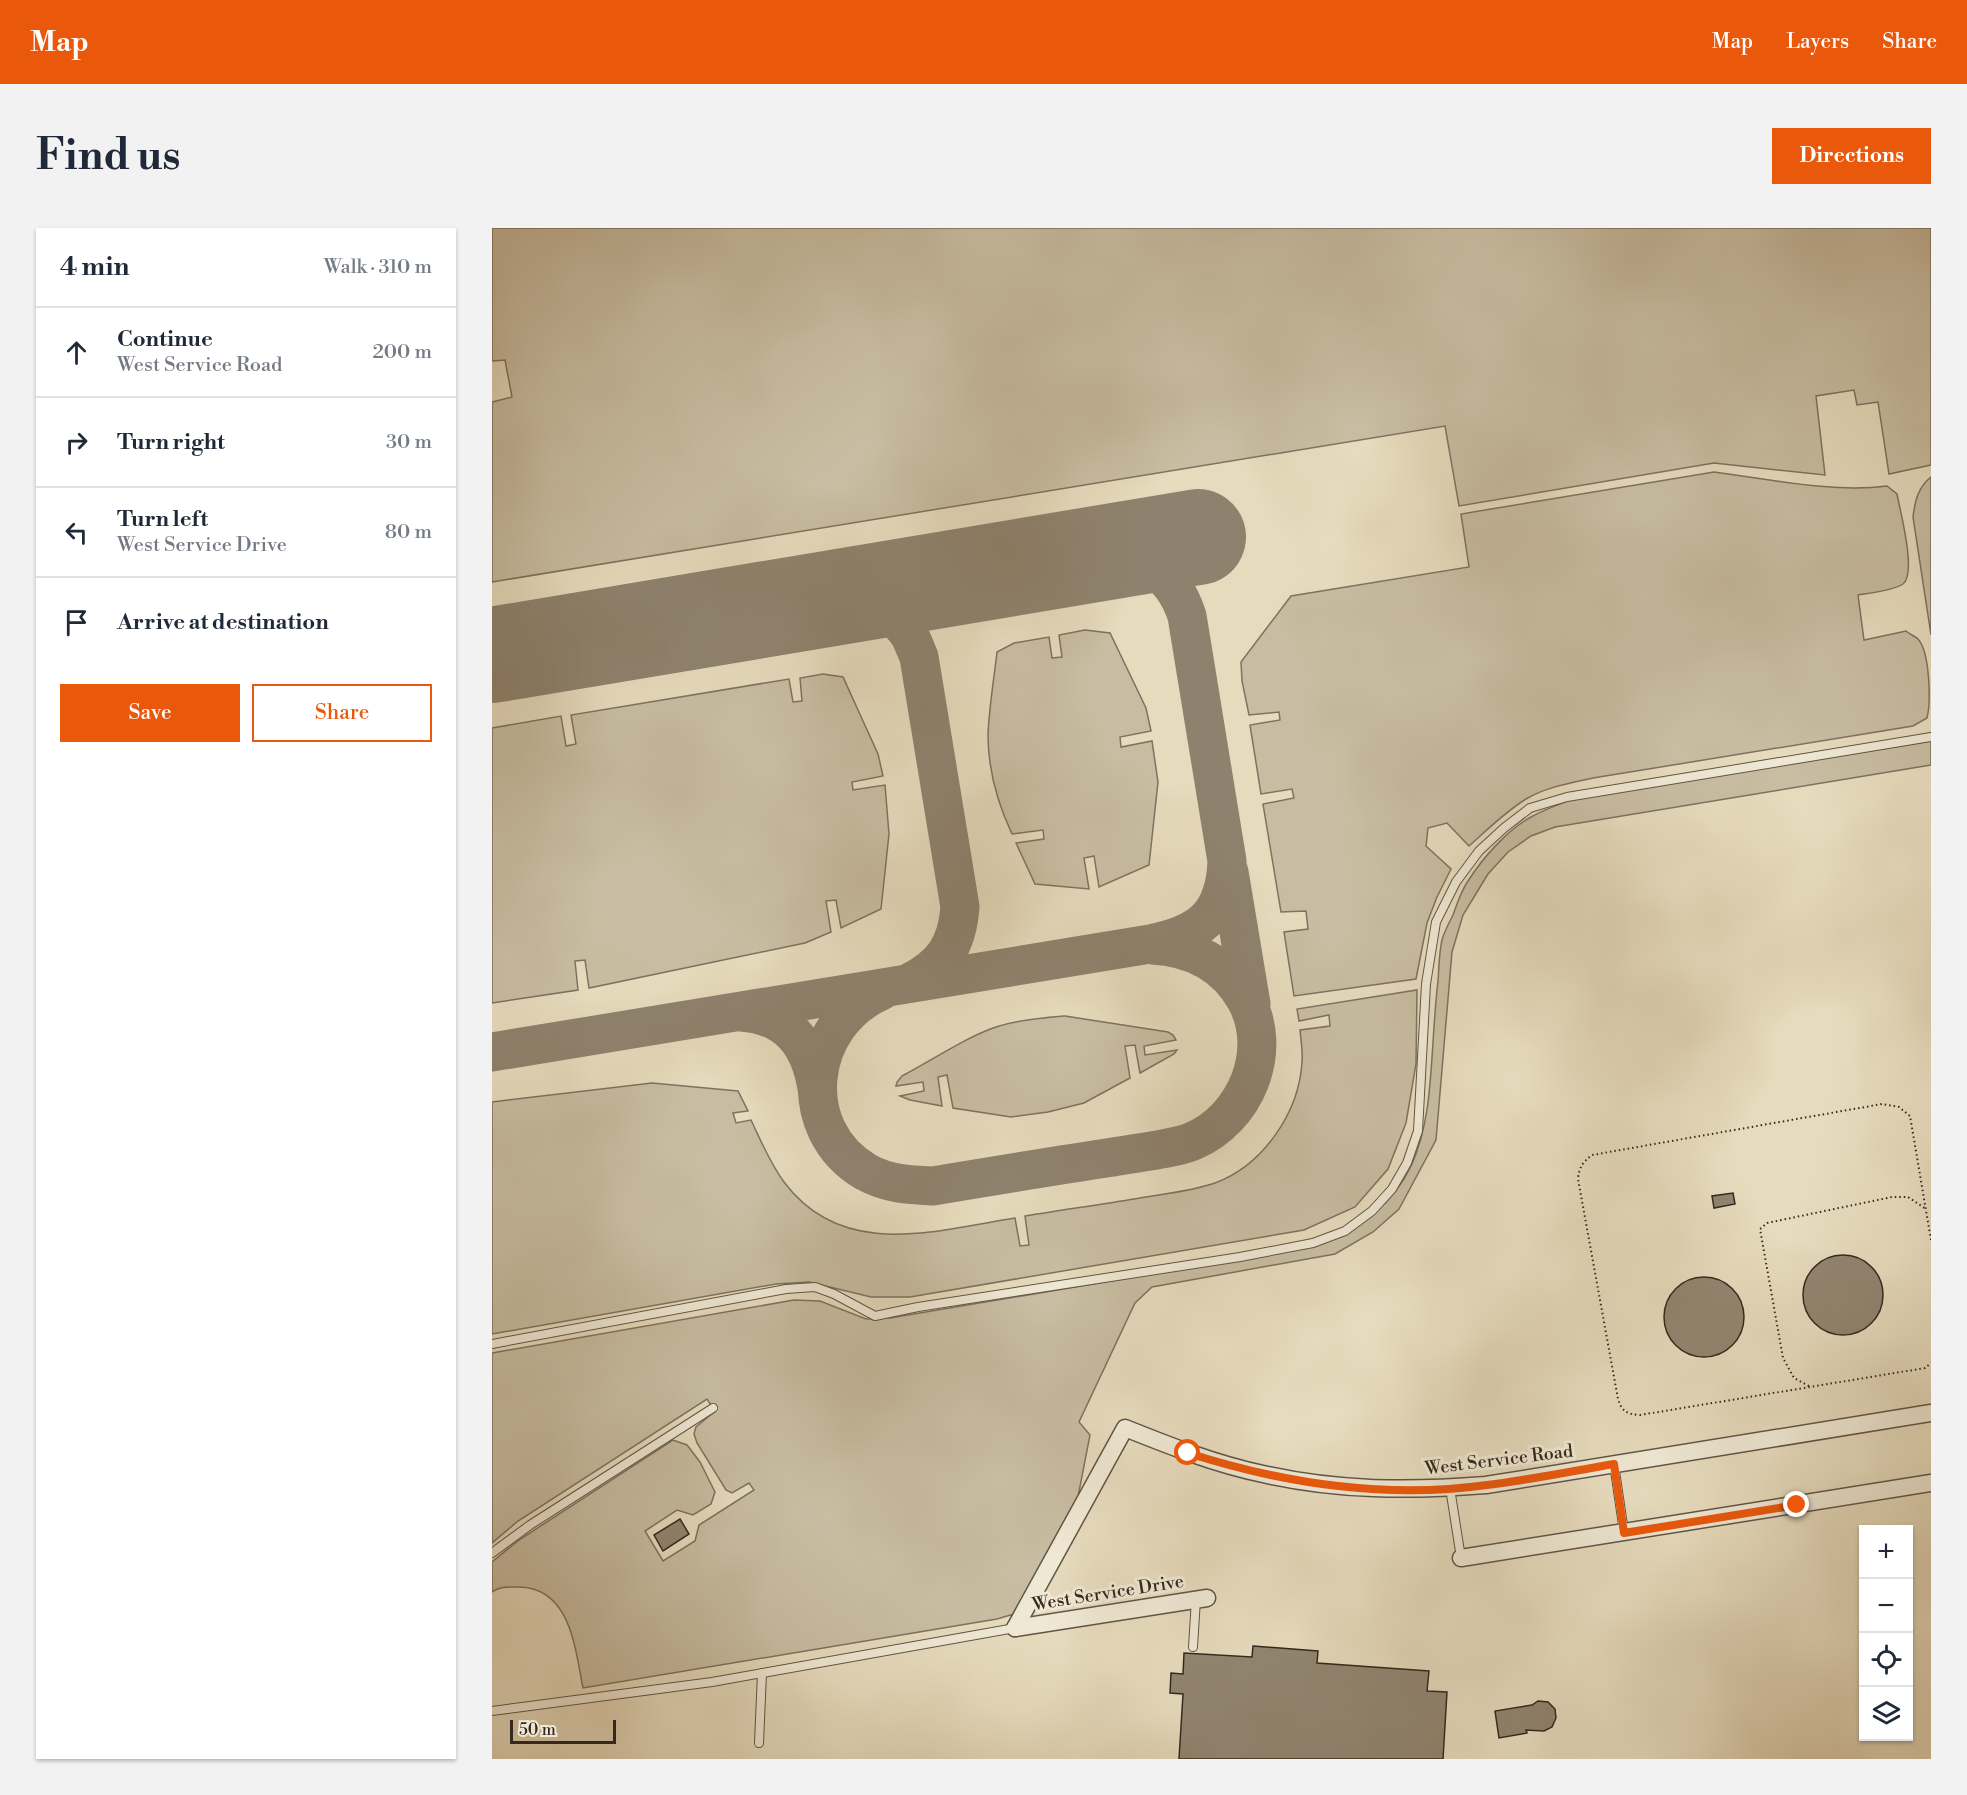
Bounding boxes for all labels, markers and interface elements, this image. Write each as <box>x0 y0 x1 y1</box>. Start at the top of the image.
text: Map <box>30 25 89 60</box>
text: Map <box>1712 29 1753 55</box>
text: Layers <box>1786 29 1849 55</box>
text: Share <box>1882 29 1937 55</box>
button: Directions <box>1772 128 1931 184</box>
text: Find us <box>36 130 180 183</box>
text: 4 min <box>60 251 130 283</box>
text: Walk · 310 m <box>324 255 432 280</box>
text: Continue <box>117 326 213 353</box>
icon: ahead <box>60 336 93 369</box>
text: 200 m <box>372 340 432 365</box>
text: West Service Road <box>117 353 282 378</box>
icon: right <box>60 426 93 459</box>
text: Turn right <box>117 429 225 456</box>
text: 30 m <box>386 430 432 455</box>
text: Turn left <box>117 506 208 533</box>
icon: left <box>60 516 93 549</box>
text: 80 m <box>385 520 432 545</box>
text: West Service Drive <box>117 533 287 558</box>
icon: arrive <box>60 606 93 639</box>
text: Arrive at destination <box>117 609 329 636</box>
button: Save <box>60 684 240 742</box>
button: Share <box>252 684 432 742</box>
route start <box>1174 1439 1200 1465</box>
street label: West Service Road <box>1423 1439 1575 1481</box>
route end <box>1783 1491 1809 1517</box>
map controls <box>1859 1525 1913 1741</box>
button: + <box>1859 1525 1913 1579</box>
street label: West Service Drive <box>1030 1570 1185 1616</box>
button: − <box>1859 1579 1913 1633</box>
button: locate <box>1859 1633 1913 1687</box>
button: layers <box>1859 1687 1913 1741</box>
scale bar <box>510 1717 616 1744</box>
text: 50 m <box>519 1720 556 1740</box>

